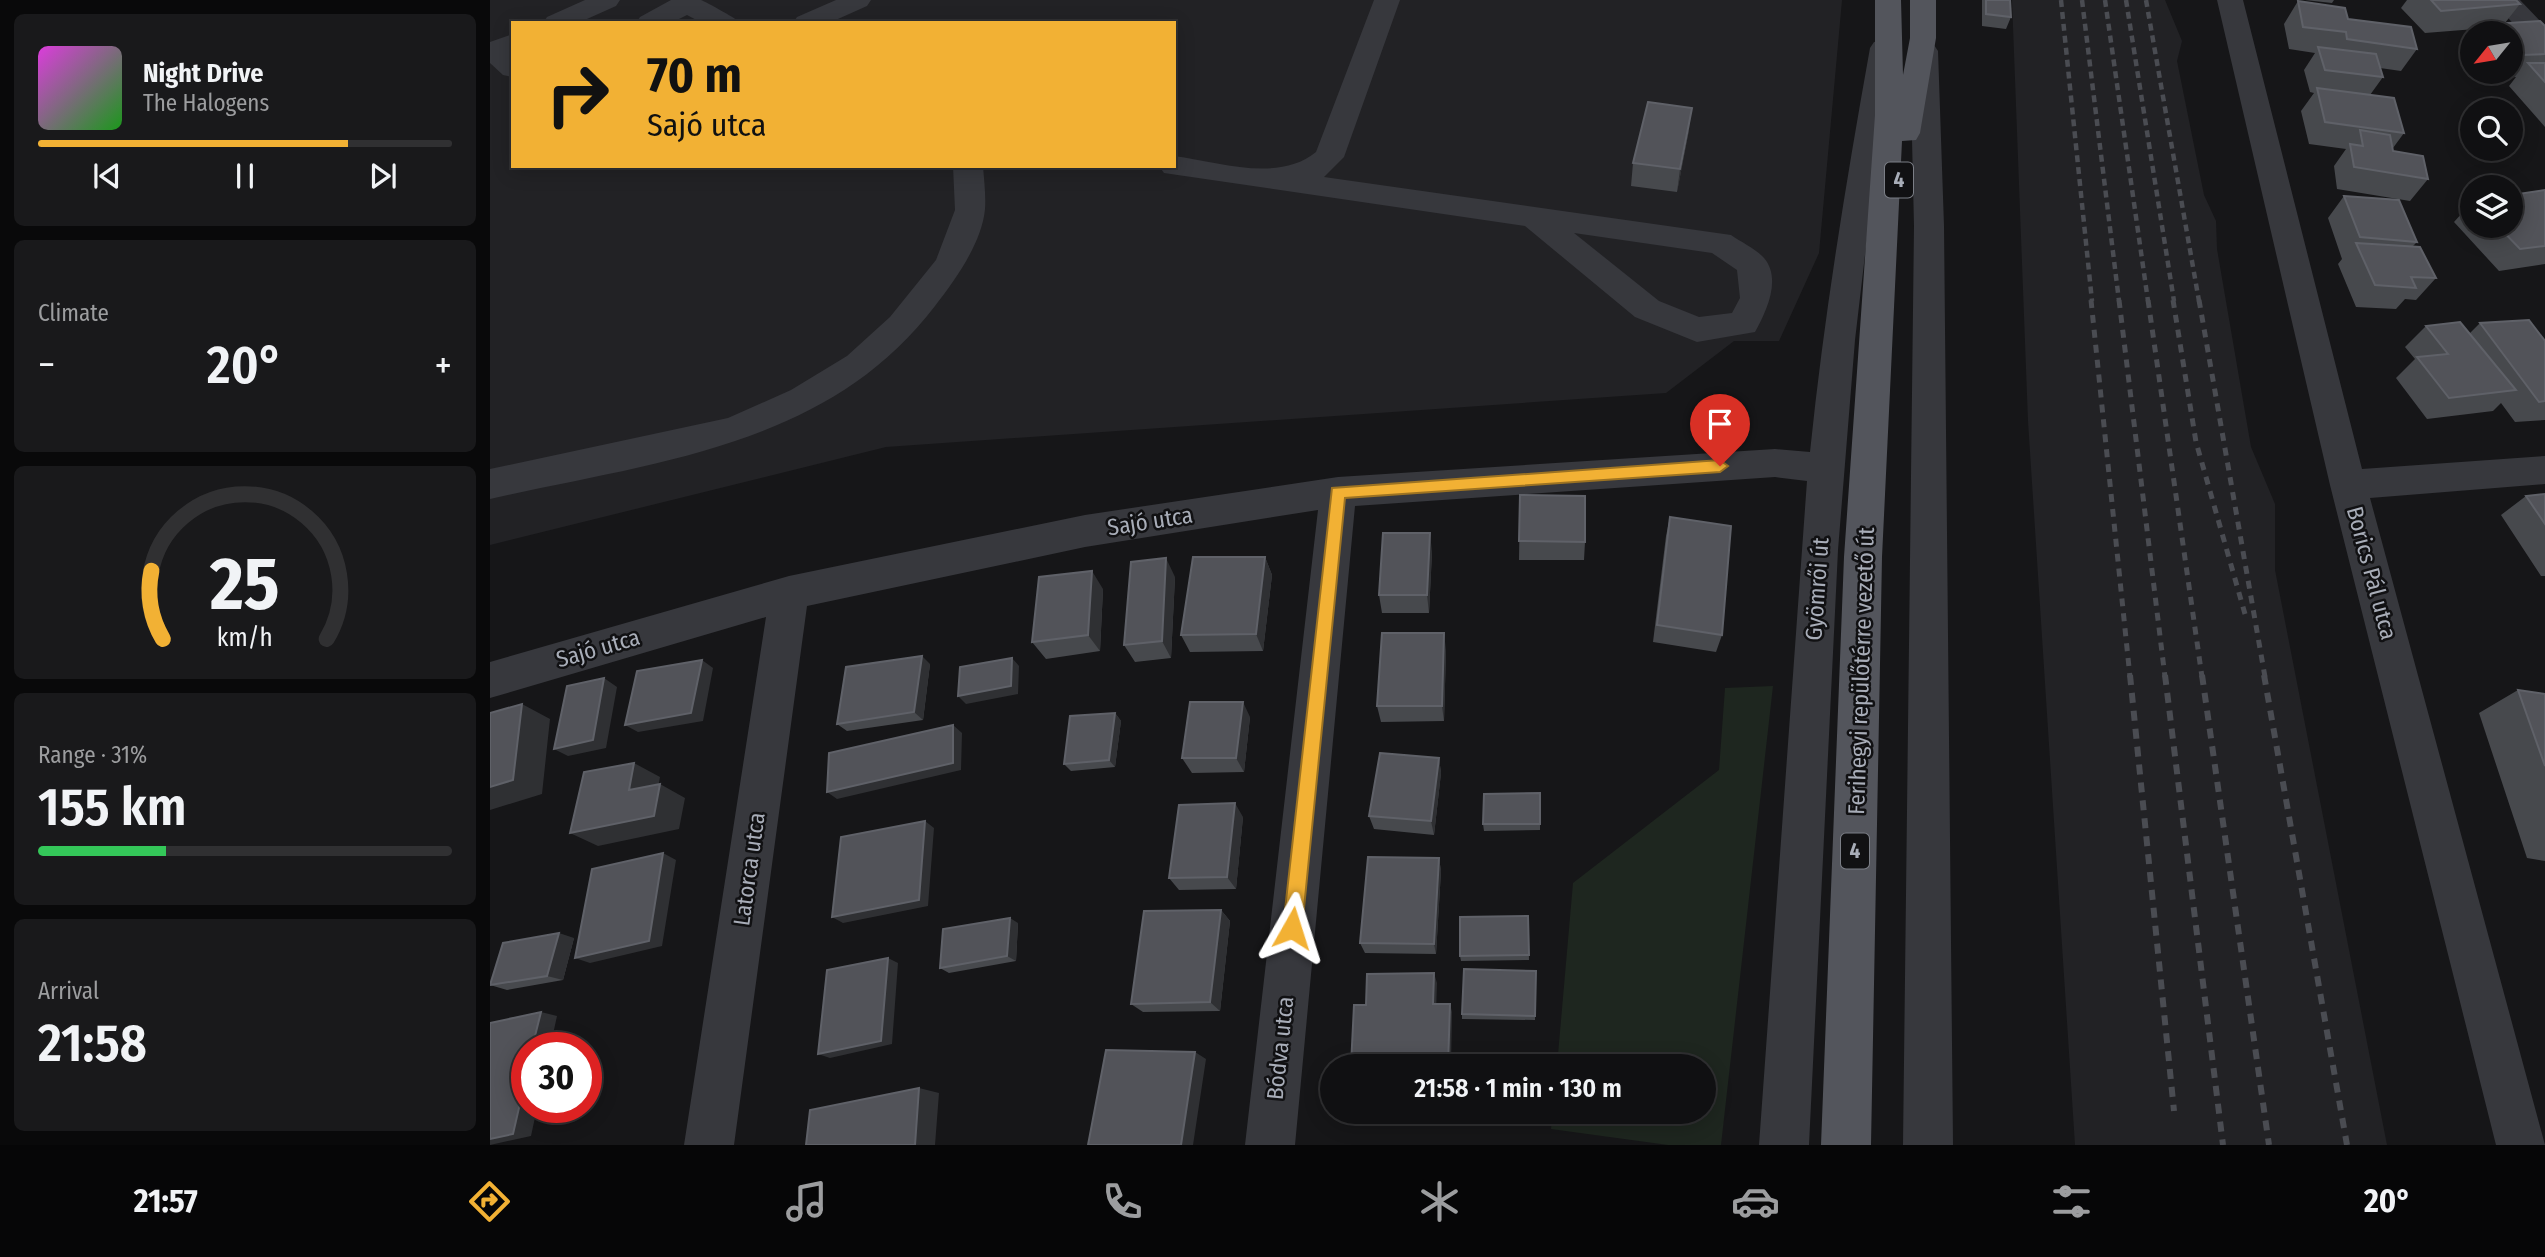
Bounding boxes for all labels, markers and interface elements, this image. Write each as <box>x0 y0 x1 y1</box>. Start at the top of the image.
north arrow <box>2460 21 2524 84</box>
map controls <box>2460 21 2523 238</box>
text: 70 m <box>647 46 742 105</box>
icon: right <box>532 49 623 140</box>
text: Night Drive <box>143 58 263 89</box>
text: The Halogens <box>143 89 269 117</box>
button: search <box>2460 98 2523 161</box>
text: Sajó utca <box>647 106 766 144</box>
icon: previous <box>88 157 126 195</box>
icon: pause <box>226 157 264 195</box>
icon: next <box>364 157 402 195</box>
road number: 4 <box>1885 162 1913 198</box>
button: layers <box>2460 175 2523 238</box>
text: Climate <box>38 299 109 327</box>
text: 20° <box>207 334 283 397</box>
text: − <box>38 342 55 388</box>
text: + <box>435 342 452 388</box>
pin <box>1690 394 1750 466</box>
icon: arrive <box>1701 405 1739 443</box>
street label: Sajó utca <box>1105 500 1195 542</box>
street label: Borics Pál utca <box>2341 503 2403 643</box>
street label: Ferihegyi repülőtérre vezető út <box>1842 526 1880 815</box>
street label: Gyömrői út <box>1799 536 1835 642</box>
text: 25 <box>209 541 280 628</box>
text: km/h <box>217 622 273 652</box>
street label: Sajó utca <box>553 623 643 673</box>
text: Range · 31% <box>38 741 147 769</box>
text: 155 km <box>38 776 186 839</box>
street label: Latorca utca <box>727 810 771 928</box>
road number: 4 <box>1841 834 1869 868</box>
position arrow <box>1255 891 1329 965</box>
text: Arrival <box>38 977 99 1005</box>
street label: Bódva utca <box>1261 995 1299 1101</box>
text: 21:58 <box>38 1012 147 1075</box>
speed limit sign: 30 <box>511 1032 602 1123</box>
text: 21:58 · 1 min · 130 m <box>1414 1073 1622 1104</box>
icon: directions <box>465 1177 514 1226</box>
icon: music <box>782 1177 831 1226</box>
icon: phone <box>1098 1177 1147 1226</box>
icon: climate <box>1415 1177 1464 1226</box>
icon: car <box>1731 1177 1780 1226</box>
icon: filters <box>2047 1177 2096 1226</box>
text: 21:57 <box>134 1182 198 1220</box>
text: 20° <box>2364 1182 2411 1220</box>

